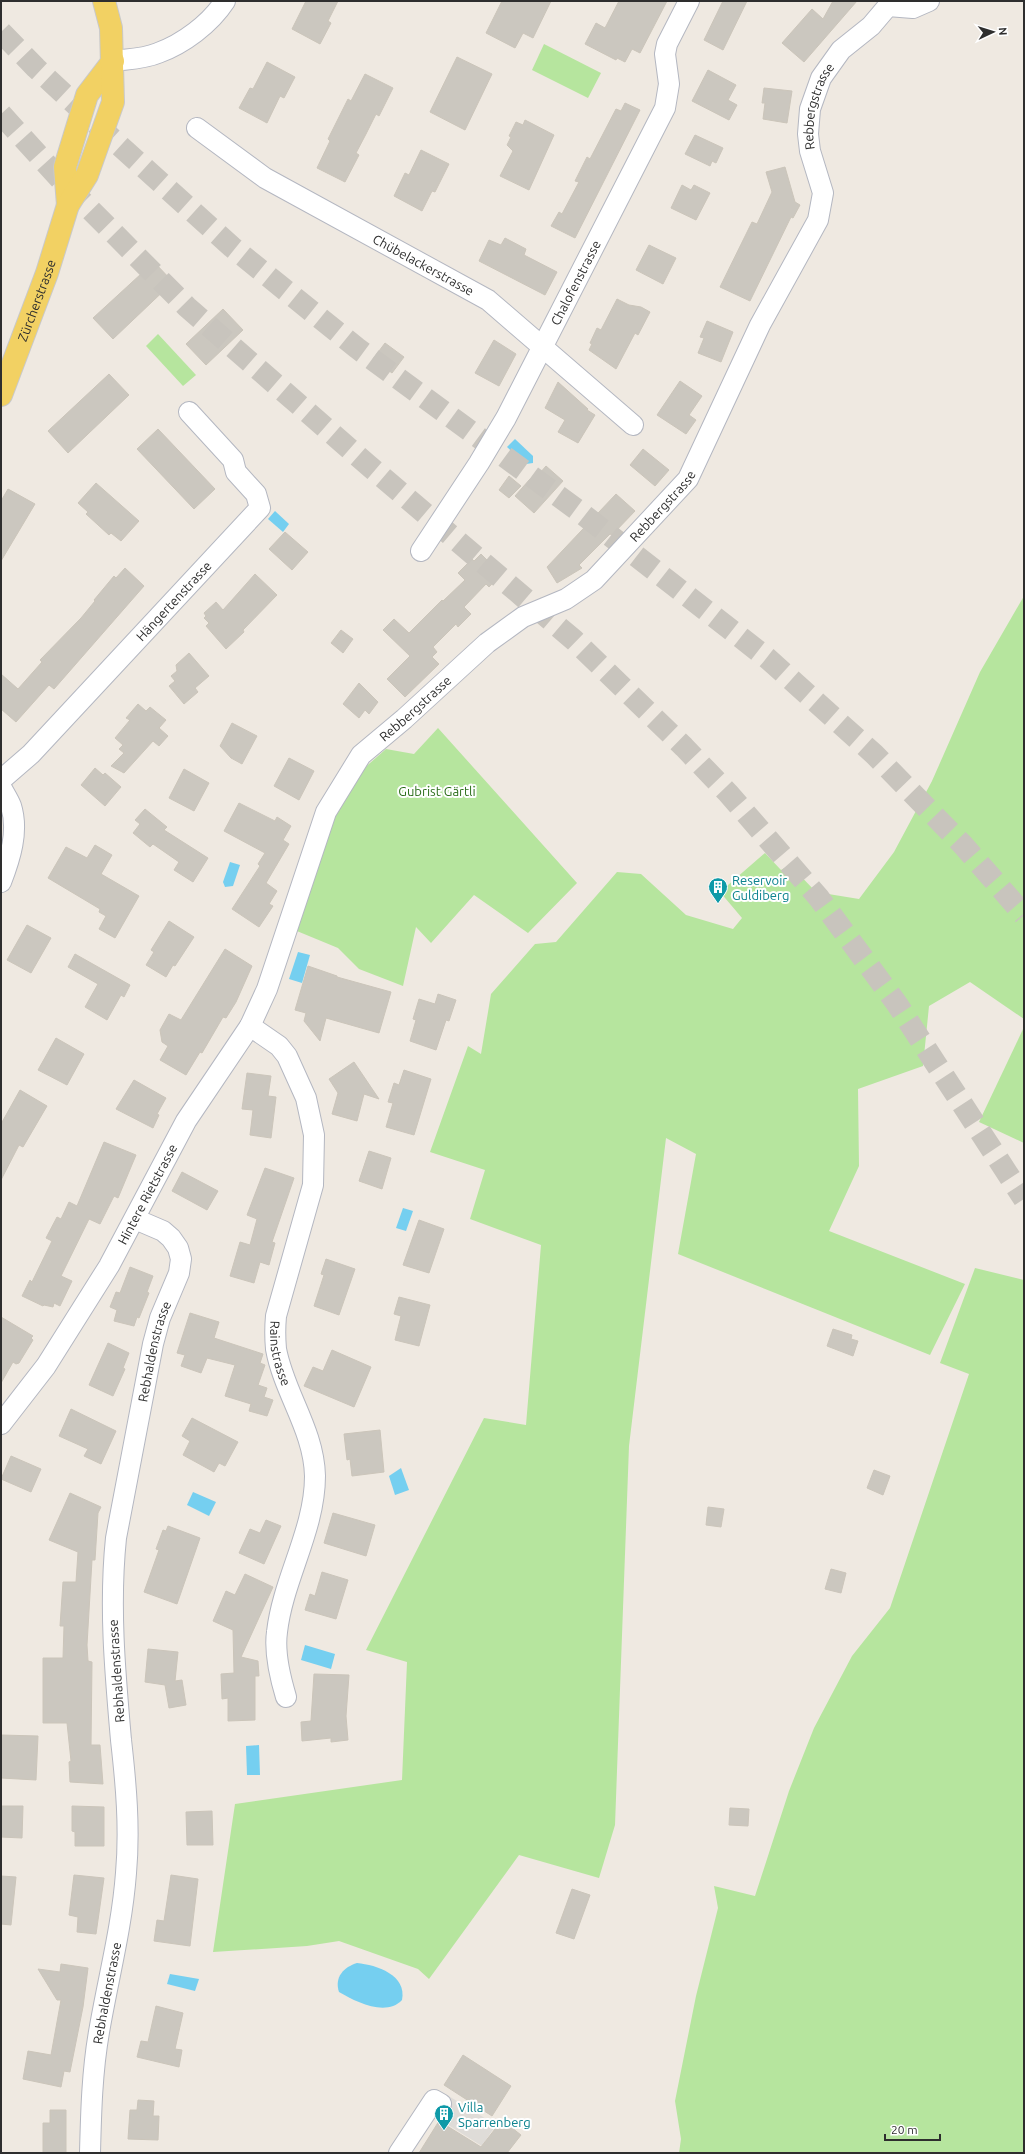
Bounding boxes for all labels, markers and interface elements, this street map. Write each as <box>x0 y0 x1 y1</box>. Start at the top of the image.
north arrow <box>973 12 1013 52</box>
text: N <box>997 27 1009 36</box>
street label: Rebbergstrasse <box>801 60 837 151</box>
street label: Chübelackerstrasse <box>370 231 476 298</box>
street label: Chalofenstrasse <box>548 238 603 327</box>
street label: Zürcherstrasse <box>15 258 58 343</box>
street label: Rebbergstrasse <box>627 468 698 544</box>
street label: Hängertenstrasse <box>133 558 214 643</box>
street label: Rebbergstrasse <box>376 673 454 744</box>
park label: Gubrist Gärtli <box>398 784 476 798</box>
place label: Reservoir Guldiberg <box>732 873 789 902</box>
building icon: Reservoir Guldiberg <box>707 876 729 904</box>
street label: Hintere Rietstrasse <box>115 1142 180 1247</box>
street label: Rebhaldenstrasse <box>135 1299 173 1403</box>
street label: Rainstrasse <box>268 1320 294 1388</box>
street label: Rebhaldenstrasse <box>105 1619 127 1723</box>
street label: Rebhaldenstrasse <box>90 1941 123 2045</box>
place label: Villa Sparrenberg <box>458 2100 531 2129</box>
building icon: Villa Sparrenberg <box>433 2103 455 2131</box>
scale bar <box>885 2116 940 2142</box>
text: 20 m <box>891 2123 918 2136</box>

